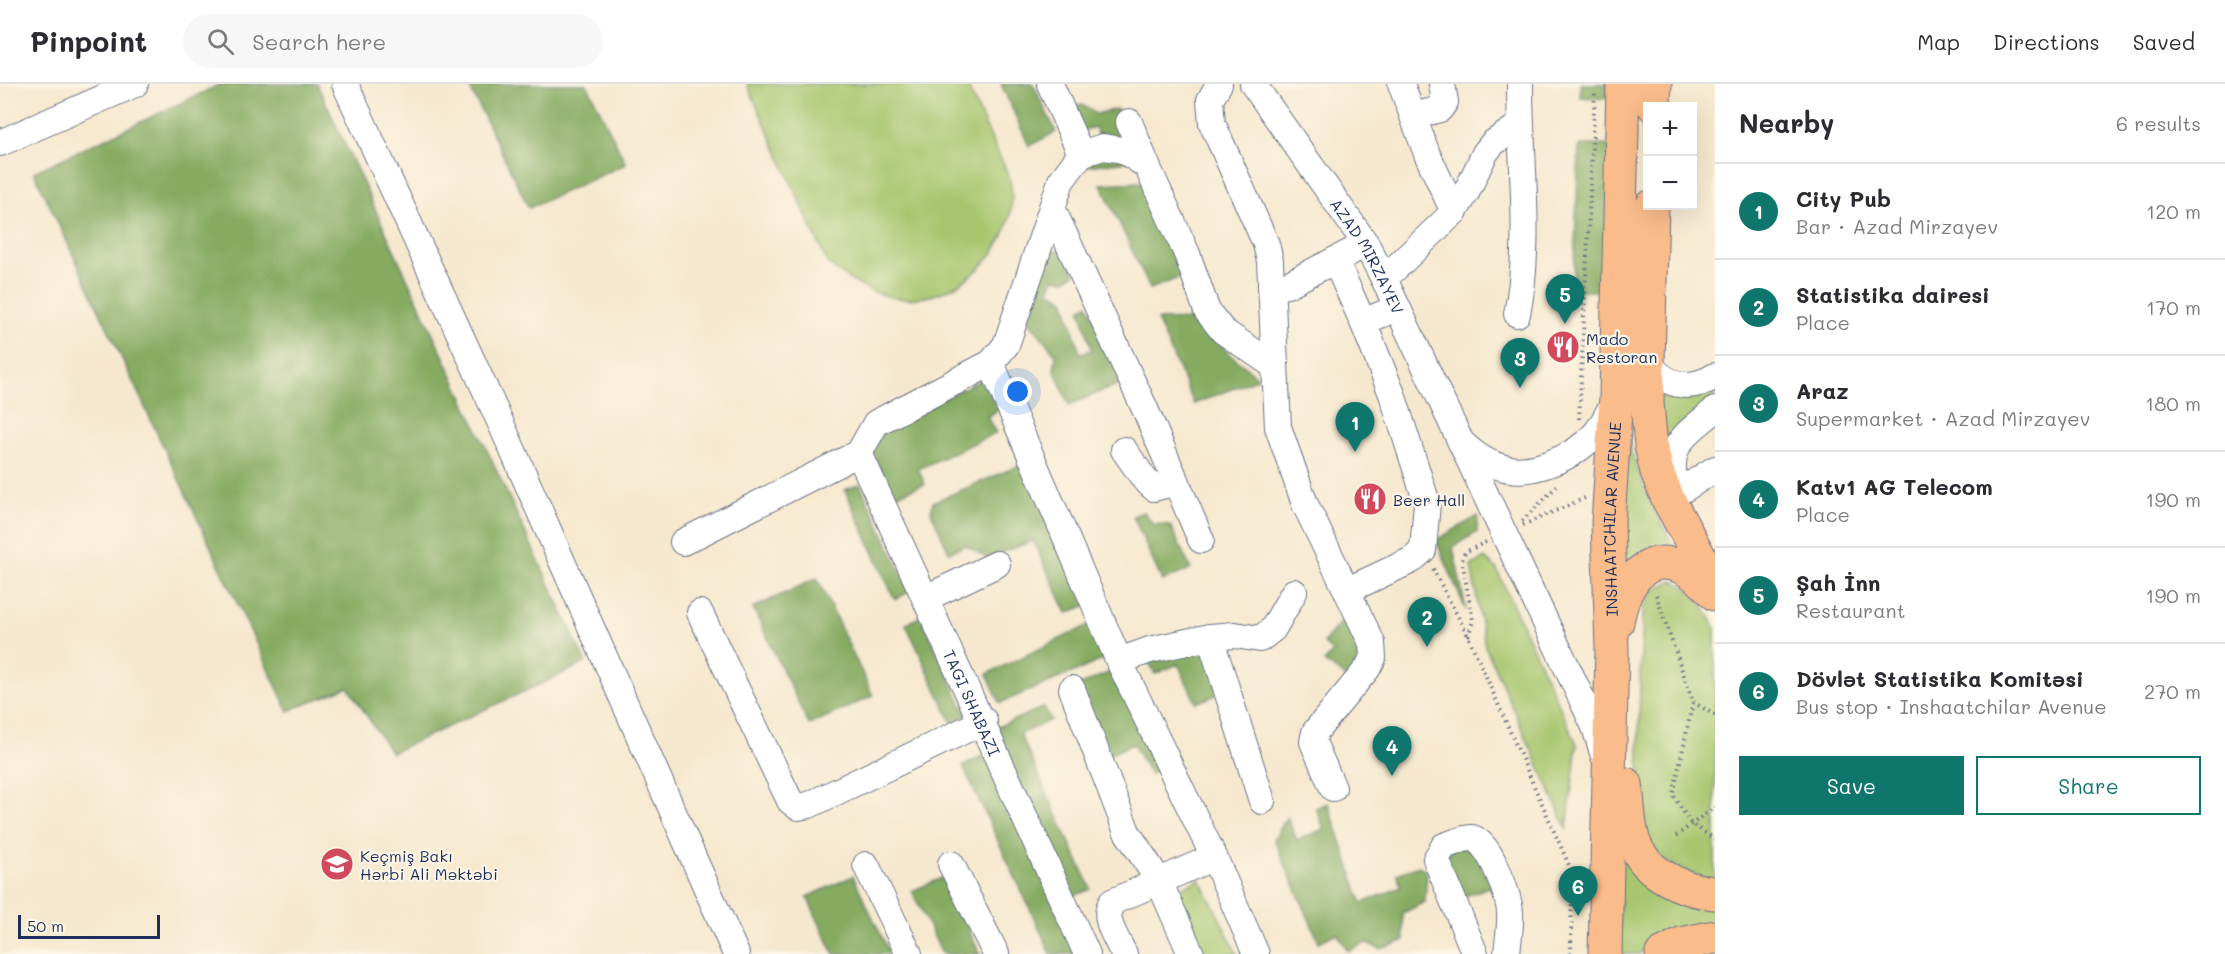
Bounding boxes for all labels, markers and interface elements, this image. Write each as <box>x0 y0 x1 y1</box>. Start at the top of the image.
search box <box>183 14 603 68</box>
text: Pinpoint <box>30 23 147 59</box>
icon: search <box>204 25 237 58</box>
text: Search here <box>252 27 386 56</box>
text: Map <box>1917 28 1960 55</box>
text: Directions <box>1993 28 2100 55</box>
text: Saved <box>2133 28 2195 55</box>
map controls <box>1643 102 1697 210</box>
button: + <box>1643 102 1697 156</box>
text: Nearby <box>1739 106 1834 140</box>
text: 6 results <box>2116 110 2201 136</box>
button: − <box>1643 156 1697 210</box>
text: City Pub <box>1796 184 1891 213</box>
street label: AZAD MIRZAYEV <box>1326 194 1409 317</box>
text: 1 <box>1754 198 1763 224</box>
text: 120 m <box>2146 198 2201 224</box>
text: Bar · Azad Mirzayev <box>1796 213 1998 239</box>
pin: 5 <box>1546 274 1584 324</box>
text: Statistika dairesi <box>1796 280 1990 309</box>
text: 2 <box>1753 294 1764 320</box>
text: 170 m <box>2146 294 2201 320</box>
text: Place <box>1796 309 1850 335</box>
place label: Mado Restoran <box>1586 328 1657 367</box>
restaurant icon: Mado Restoran <box>1545 329 1581 365</box>
pin: 3 <box>1500 338 1540 388</box>
text: Araz <box>1796 376 1849 405</box>
your location <box>1003 377 1032 406</box>
text: 3 <box>1753 390 1765 416</box>
text: 180 m <box>2145 390 2201 416</box>
pin: 1 <box>1336 402 1374 452</box>
text: Supermarket · Azad Mirzayev <box>1796 405 2090 431</box>
street label: INSHAATCHILAR AVENUE <box>1597 421 1625 617</box>
text: Katv1 AG Telecom <box>1796 472 1993 501</box>
restaurant icon: Beer Hall <box>1352 481 1388 517</box>
text: 4 <box>1752 486 1765 512</box>
text: 190 m <box>2146 486 2201 512</box>
place label: Beer Hall <box>1393 489 1465 510</box>
text: Place <box>1796 501 1850 527</box>
text: Şah İnn <box>1796 568 1880 597</box>
text: 5 <box>1753 582 1764 608</box>
text: 190 m <box>2146 582 2201 608</box>
text: Restaurant <box>1796 597 1906 623</box>
pin: 2 <box>1408 598 1446 647</box>
street label: TAGI SHABAZI <box>939 646 1006 759</box>
text: Dövlət Statistika Komitəsi <box>1796 664 2084 693</box>
text: 6 <box>1752 678 1765 704</box>
text: 270 m <box>2144 678 2201 704</box>
text: Bus stop · Inshaatchilar Avenue <box>1796 693 2107 719</box>
pin: 4 <box>1372 726 1412 776</box>
button: Save <box>1739 756 1964 815</box>
button: Share <box>1976 756 2201 815</box>
place label: Keçmiş Bakı Hərbi Ali Məktəbi <box>360 845 498 884</box>
school or university icon: Keçmiş Bakı Hərbi Ali Məktəbi <box>319 846 355 882</box>
pin: 6 <box>1558 866 1598 916</box>
scale bar <box>18 912 160 940</box>
text: 50 m <box>27 915 64 936</box>

